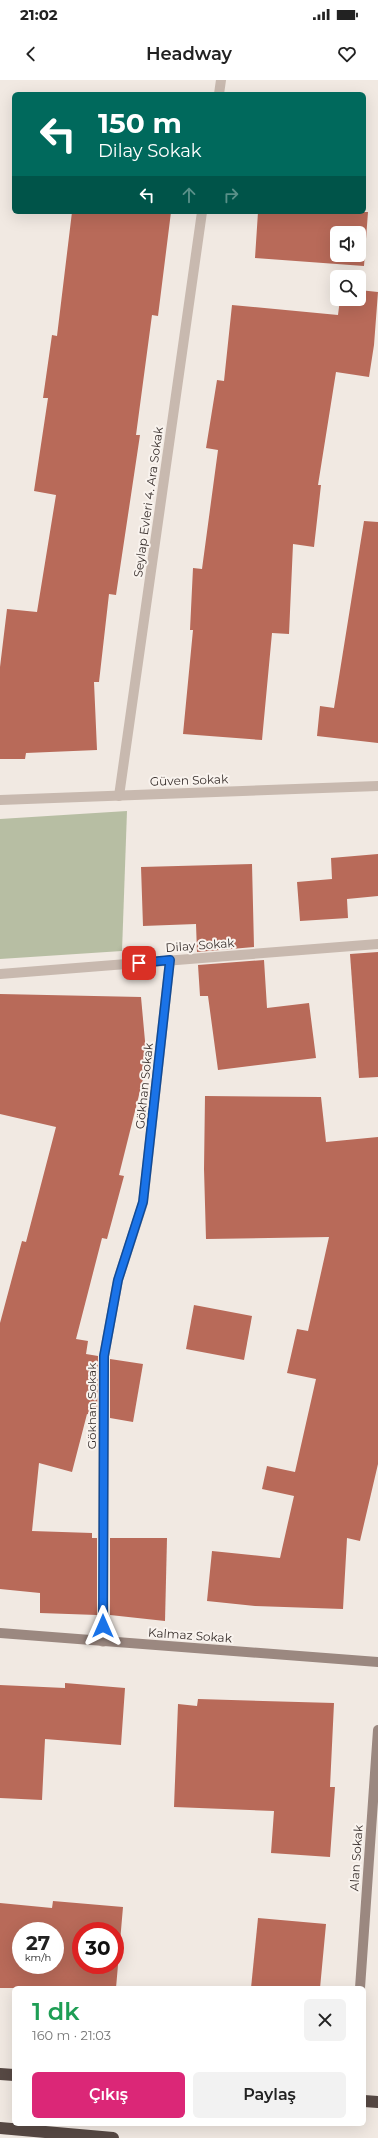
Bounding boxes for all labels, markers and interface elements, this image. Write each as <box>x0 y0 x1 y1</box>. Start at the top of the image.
text: 21:02 <box>20 5 58 24</box>
icon: back <box>20 43 42 65</box>
text: Headway <box>146 43 232 65</box>
icon: heart <box>336 43 358 65</box>
text: 150 m <box>98 106 182 140</box>
icon: left <box>32 108 84 160</box>
text: Dilay Sokak <box>98 140 202 162</box>
icon: left <box>136 184 158 206</box>
icon: ahead <box>178 184 200 206</box>
icon: right <box>220 184 242 206</box>
map controls <box>330 226 366 306</box>
button: sound <box>330 226 366 262</box>
button: search <box>330 270 366 306</box>
street label: Seylap Evleri 4. Ara Sokak <box>130 425 166 578</box>
street label: Güven Sokak <box>150 771 229 789</box>
street label: Dilay Sokak <box>165 935 236 955</box>
pin <box>122 946 156 980</box>
icon: arrive <box>128 952 150 974</box>
street label: Gökhan Sokak <box>132 1041 156 1130</box>
street label: Gökhan Sokak <box>84 1362 99 1449</box>
position arrow <box>82 1605 124 1647</box>
street label: Kalmaz Sokak <box>148 1625 233 1645</box>
street label: Alan Sokak <box>346 1824 366 1892</box>
speed limit sign: 30 <box>72 1922 124 1974</box>
text: 27 <box>26 1931 50 1955</box>
text: km/h <box>25 1951 51 1964</box>
text: 1 dk <box>32 1997 80 2026</box>
button: close <box>304 1999 346 2041</box>
text: 160 m · 21:03 <box>32 2027 111 2043</box>
button: Çıkış <box>32 2072 185 2118</box>
button: Paylaş <box>193 2072 346 2118</box>

